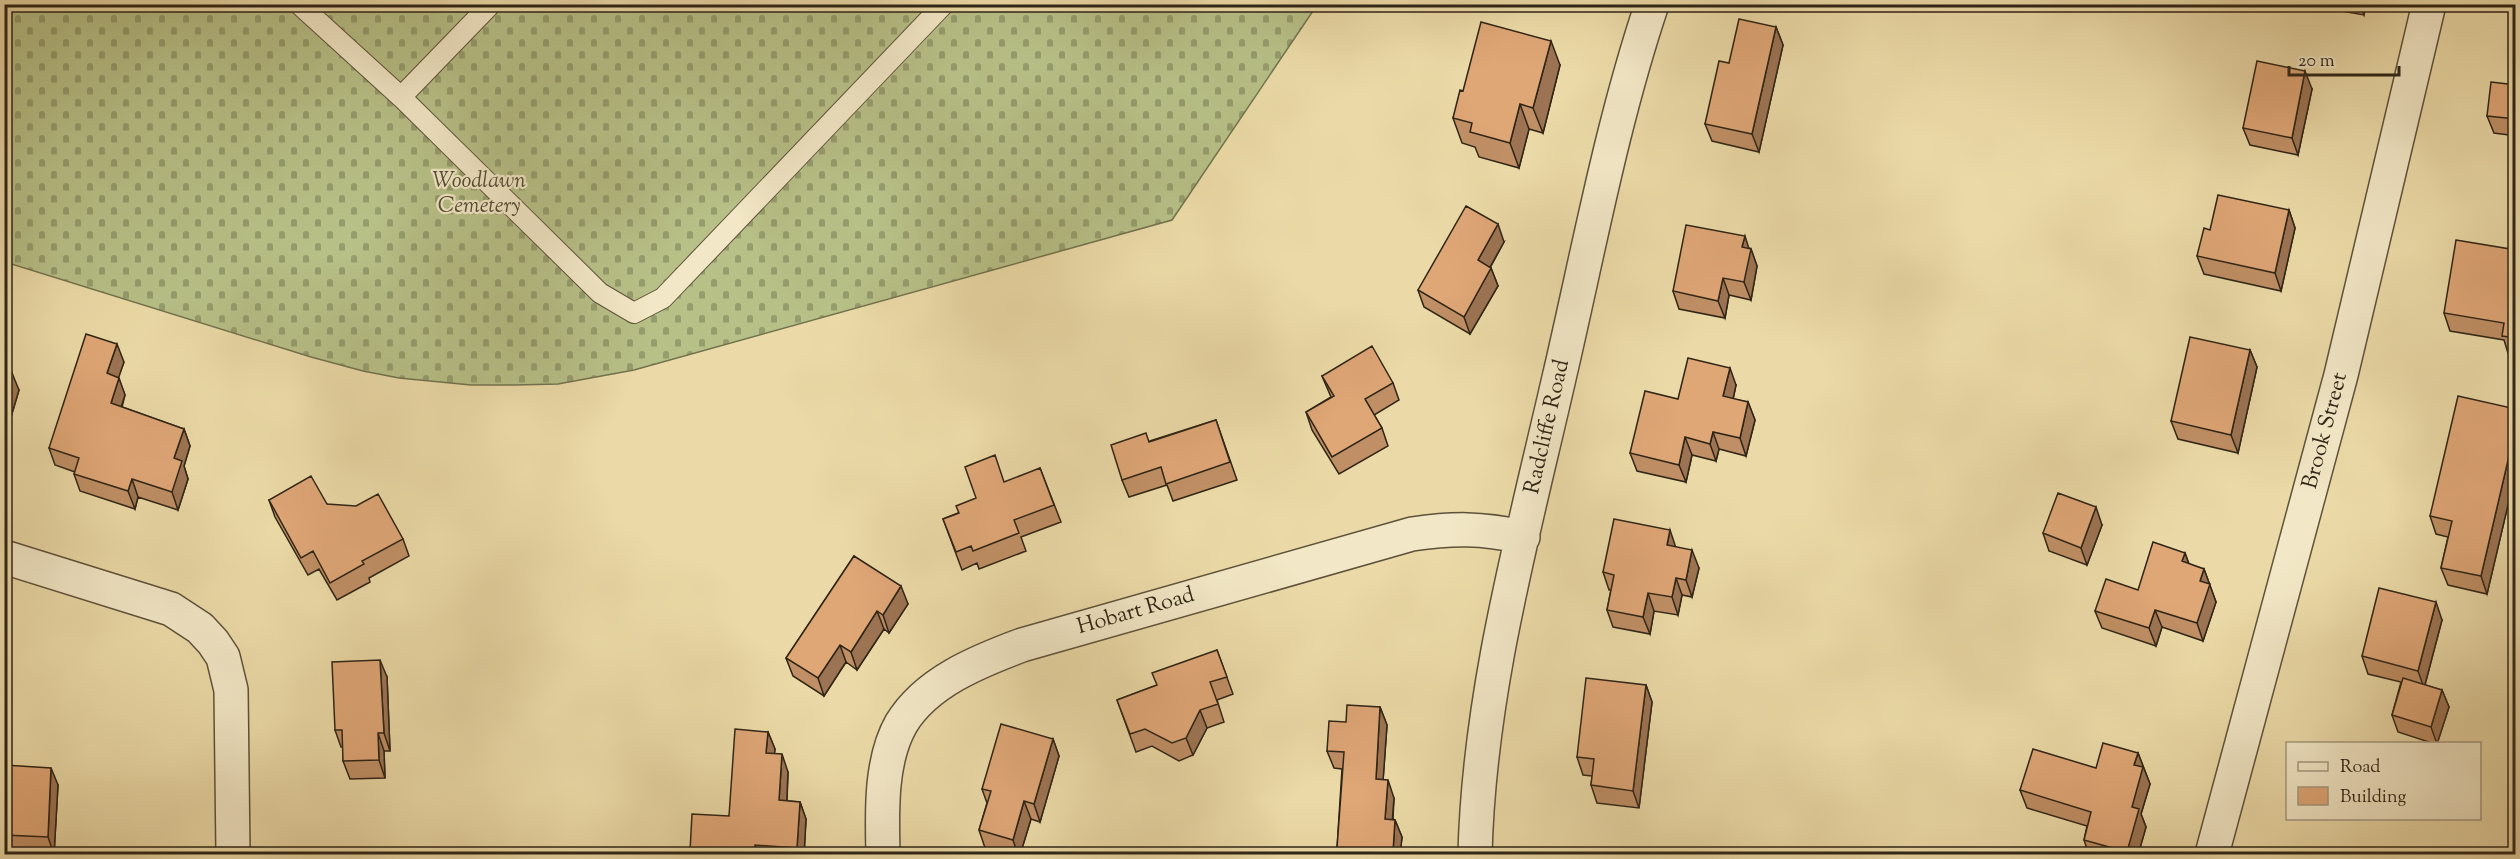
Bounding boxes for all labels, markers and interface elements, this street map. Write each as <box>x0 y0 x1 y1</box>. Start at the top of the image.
scale bar <box>2289 39 2398 77</box>
text: 20 m <box>2298 49 2335 75</box>
park label: Woodlawn Cemetery <box>432 166 526 223</box>
street label: Radcliffe Road <box>1517 356 1579 498</box>
street label: Brook Street <box>2295 369 2357 493</box>
street label: Hobart Road <box>1073 580 1199 644</box>
legend <box>2286 742 2481 820</box>
text: Road <box>2340 755 2380 781</box>
text: Building <box>2340 785 2406 811</box>

